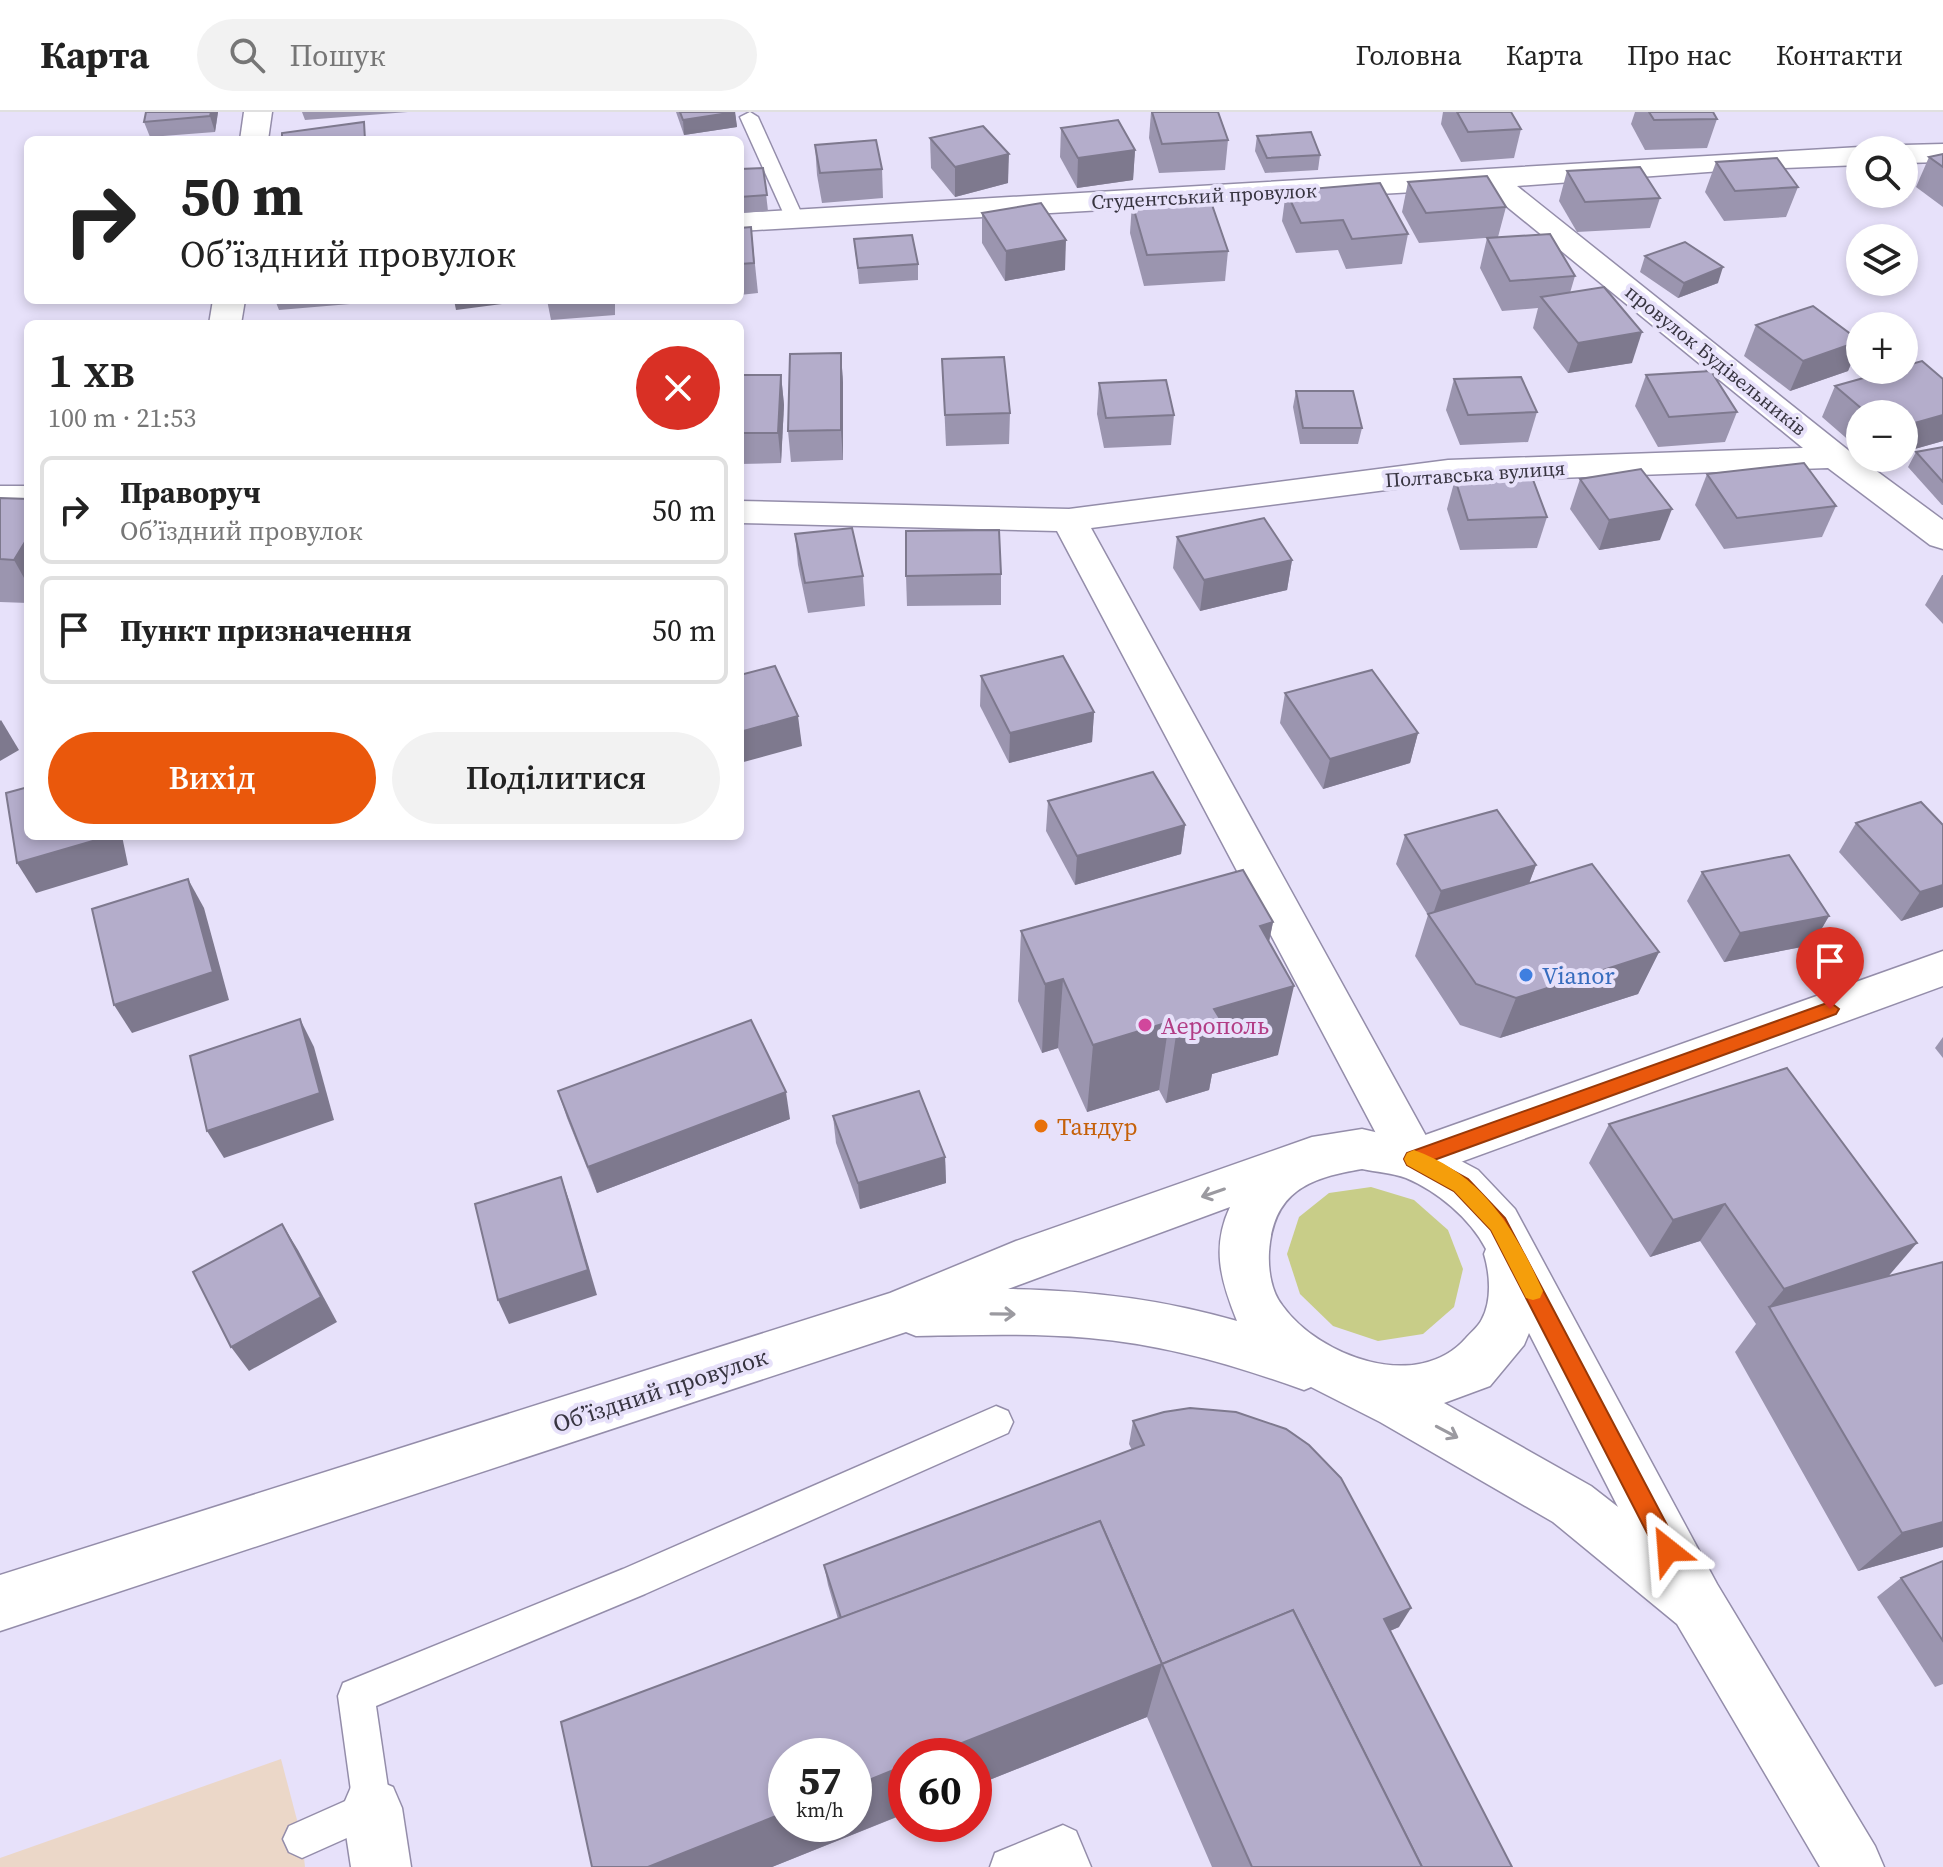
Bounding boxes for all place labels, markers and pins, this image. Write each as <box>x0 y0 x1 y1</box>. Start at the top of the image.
pin <box>1796 927 1864 1009</box>
place label: Vianor <box>1542 959 1615 992</box>
marker: Vianor <box>1517 966 1535 984</box>
place label: Аерополь <box>1161 1009 1269 1042</box>
marker: Аерополь <box>1136 1016 1154 1034</box>
place label: Тандур <box>1057 1110 1137 1143</box>
marker: Тандур <box>1032 1117 1050 1135</box>

